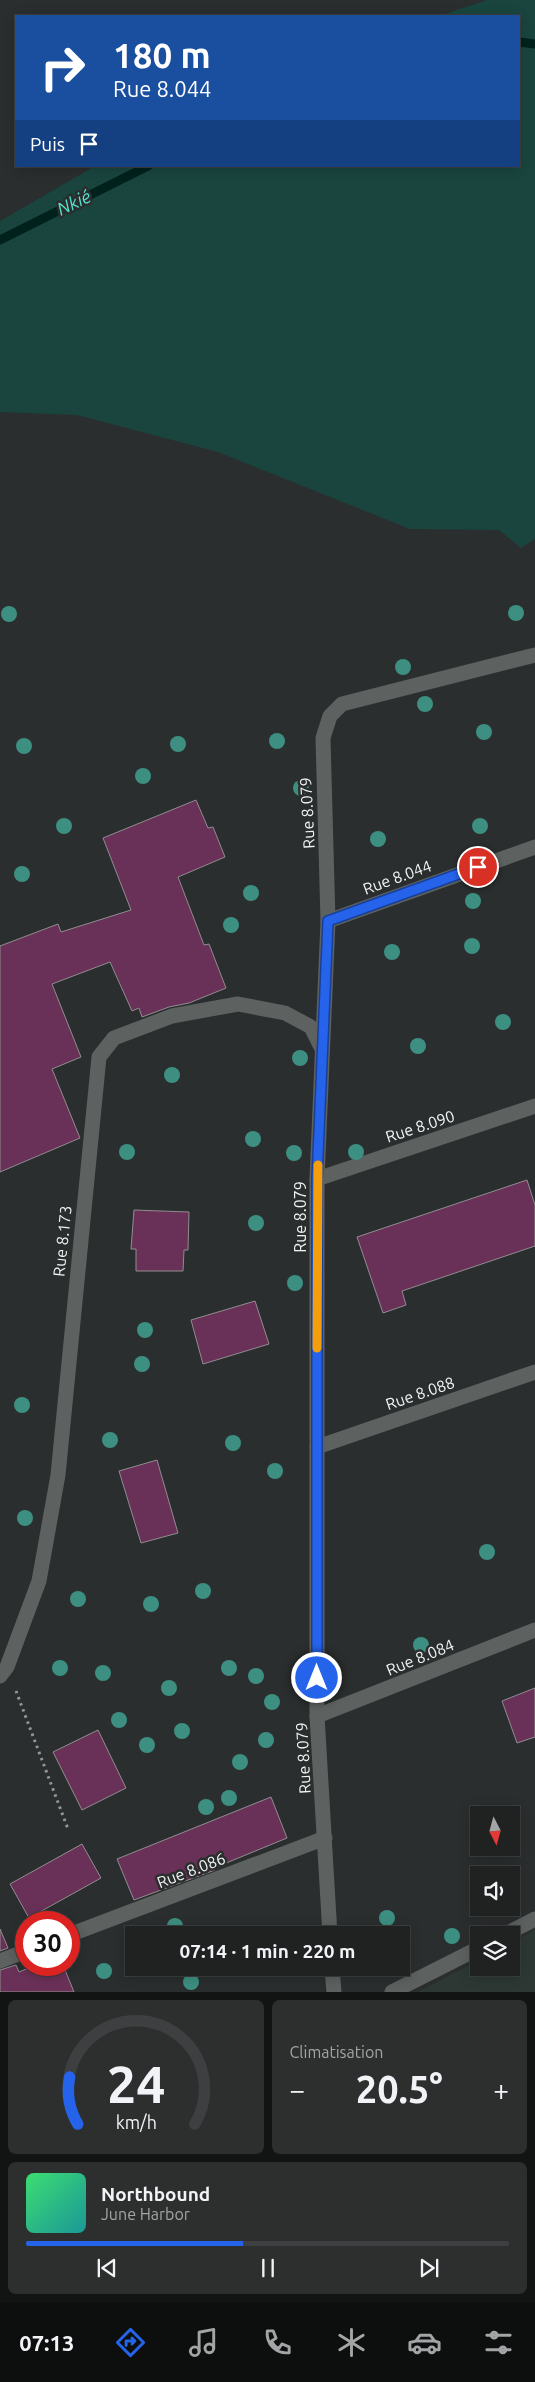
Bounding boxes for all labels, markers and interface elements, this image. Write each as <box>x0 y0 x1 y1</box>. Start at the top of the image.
icon: right <box>30 35 95 100</box>
text: 180 m <box>113 35 211 75</box>
text: Rue 8.044 <box>113 76 212 101</box>
icon: arrive <box>75 130 103 158</box>
text: Puis <box>30 133 65 155</box>
water label: Nkié <box>53 185 94 219</box>
street label: Rue 8.079 <box>296 777 318 849</box>
pin <box>457 846 499 888</box>
icon: arrive <box>464 853 492 881</box>
street label: Rue 8.044 <box>360 856 434 898</box>
street label: Rue 8.090 <box>383 1106 457 1146</box>
street label: Rue 8.079 <box>291 1181 309 1253</box>
street label: Rue 8.173 <box>49 1204 75 1278</box>
street label: Rue 8.088 <box>383 1373 457 1413</box>
street label: Rue 8.084 <box>383 1635 457 1679</box>
position arrow <box>290 1651 342 1703</box>
street label: Rue 8.079 <box>292 1722 314 1794</box>
north arrow <box>470 1806 520 1856</box>
map controls <box>470 1806 520 1976</box>
street label: Rue 8.086 <box>154 1849 228 1891</box>
button: sound <box>470 1866 520 1916</box>
speed limit sign: 30 <box>15 1911 80 1976</box>
button: layers <box>470 1926 520 1976</box>
text: 07:14 · 1 min · 220 m <box>180 1940 355 1962</box>
text: Climatisation <box>290 2043 383 2061</box>
text: 24 <box>106 2055 165 2113</box>
text: 20.5° <box>356 2068 443 2110</box>
text: − <box>290 2074 305 2105</box>
text: + <box>493 2074 509 2105</box>
text: km/h <box>115 2112 156 2132</box>
text: Northbound <box>101 2183 210 2205</box>
text: June Harbor <box>101 2205 190 2223</box>
icon: previous <box>93 2254 121 2282</box>
icon: pause <box>254 2254 282 2282</box>
icon: next <box>415 2254 443 2282</box>
icon: directions <box>113 2325 148 2360</box>
icon: music <box>186 2325 221 2360</box>
icon: phone <box>260 2325 295 2360</box>
icon: climate <box>334 2325 369 2360</box>
icon: car <box>407 2325 442 2360</box>
icon: filters <box>481 2325 516 2360</box>
text: 07:13 <box>19 2330 74 2355</box>

